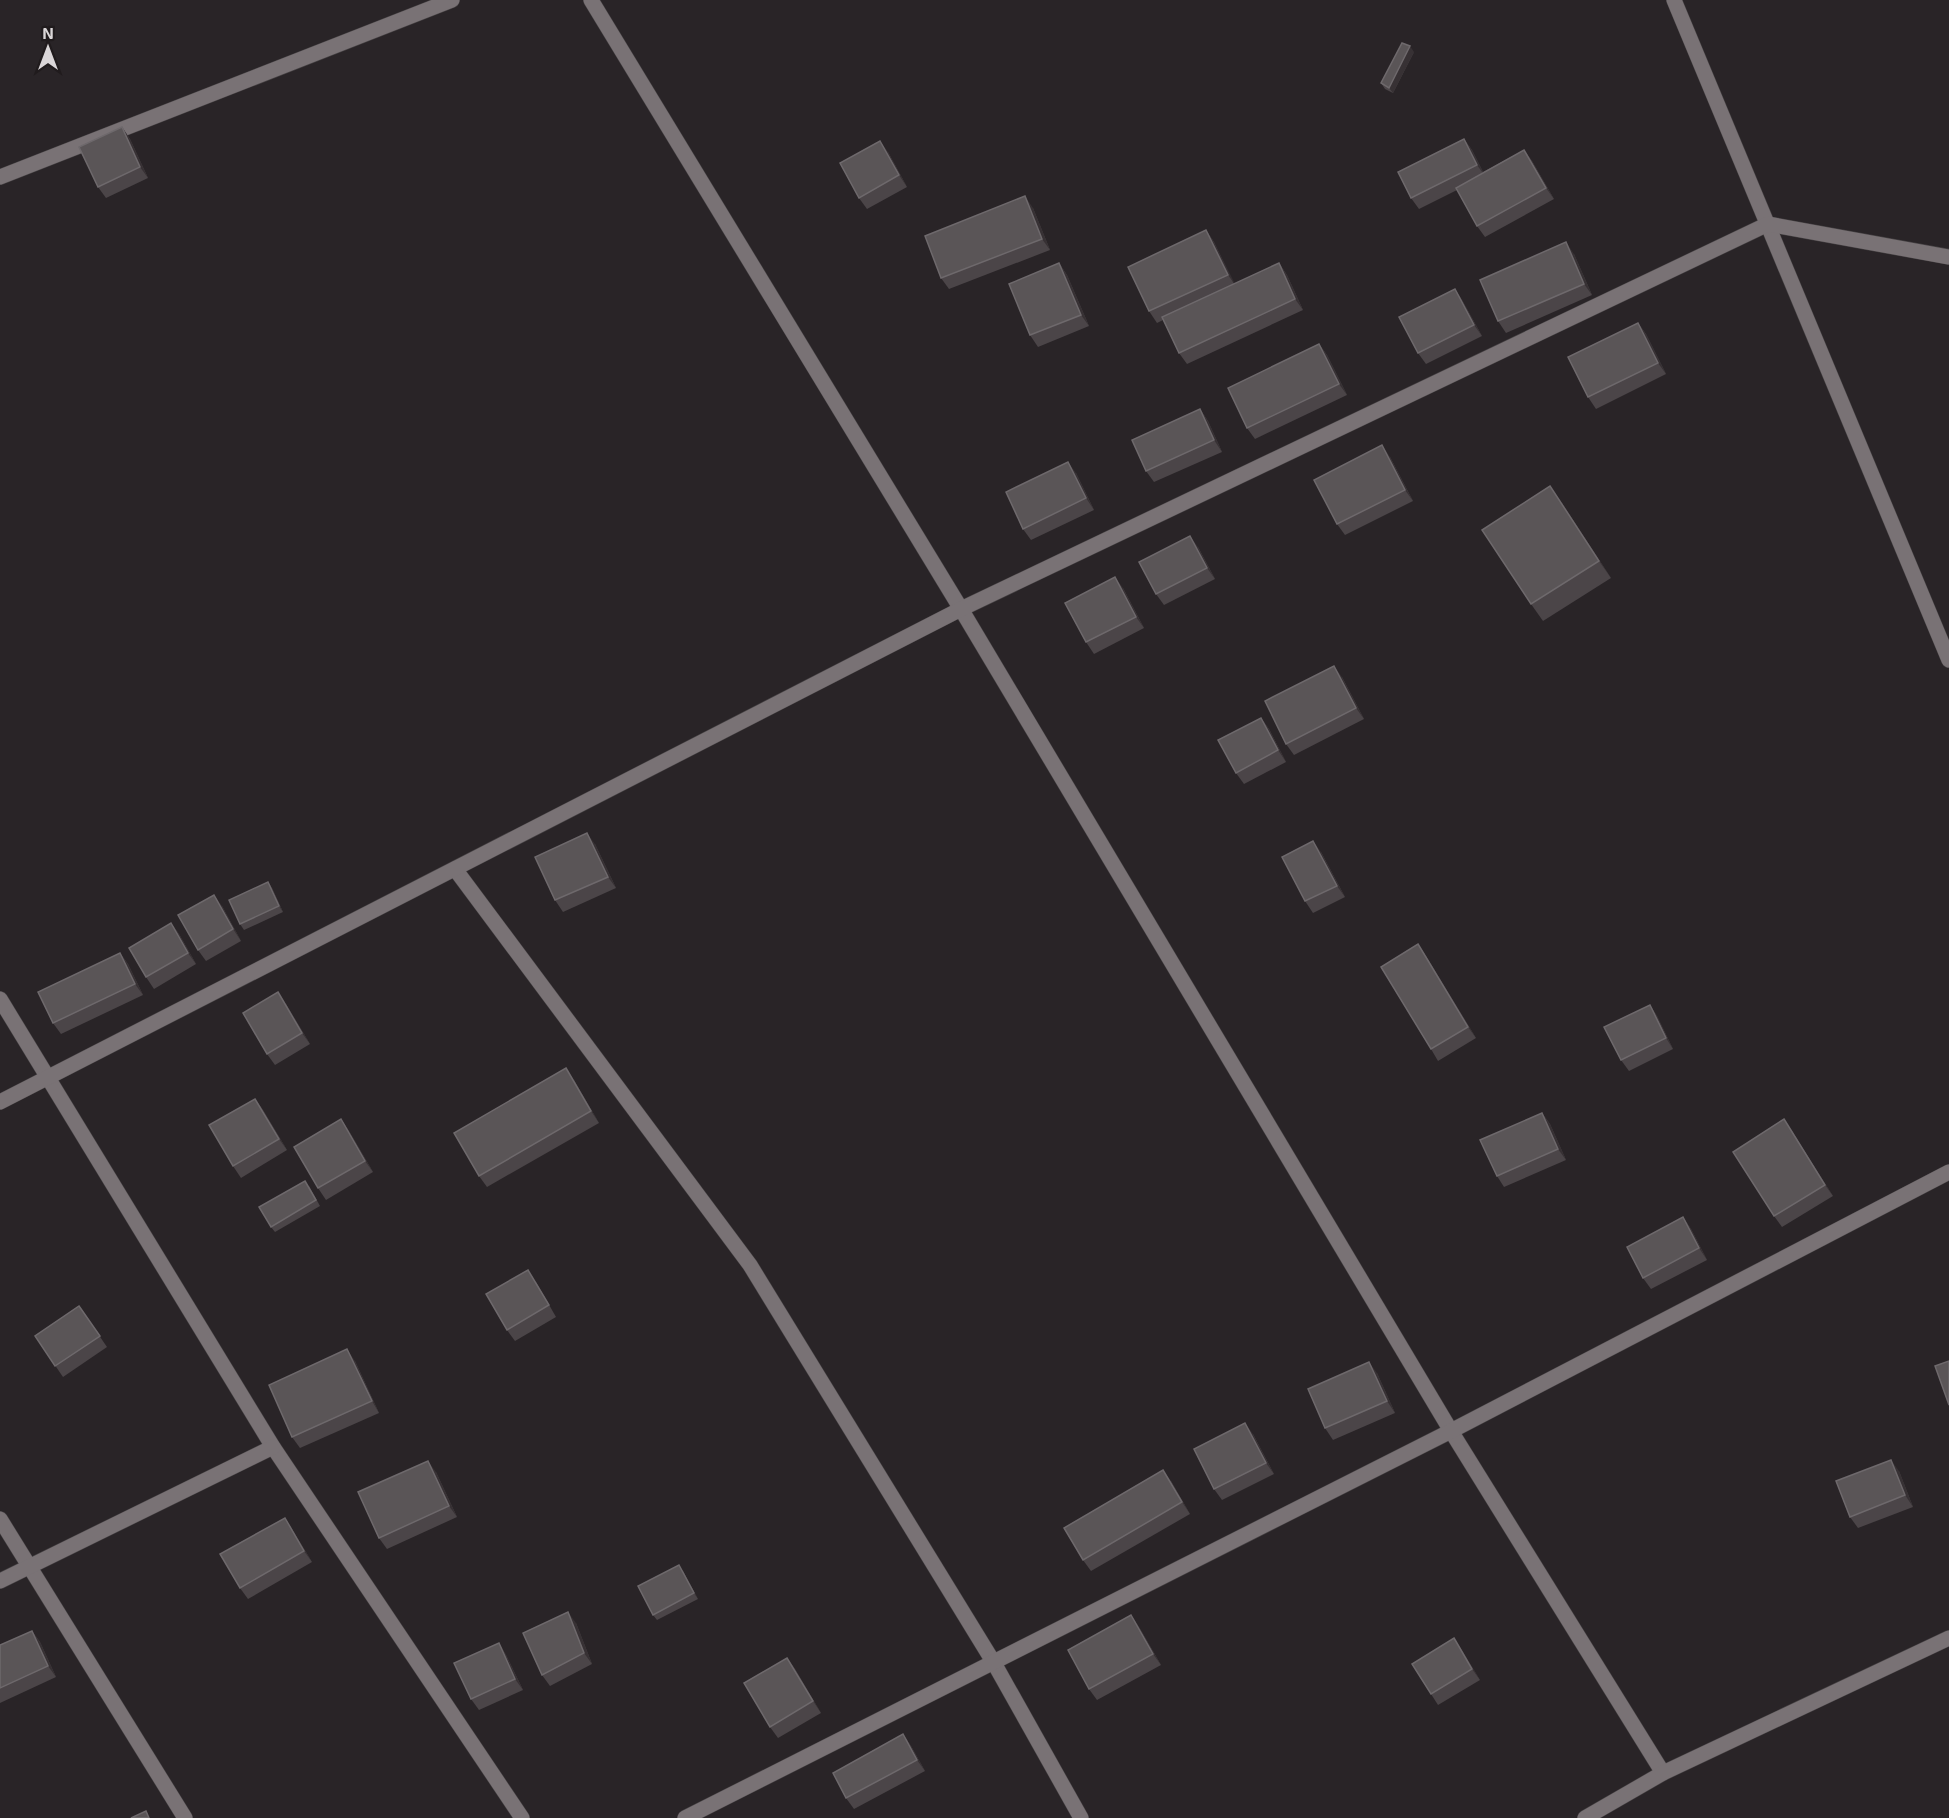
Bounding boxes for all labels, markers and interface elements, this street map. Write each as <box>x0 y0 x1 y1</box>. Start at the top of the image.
north arrow <box>18 18 78 78</box>
text: N <box>42 23 54 42</box>

